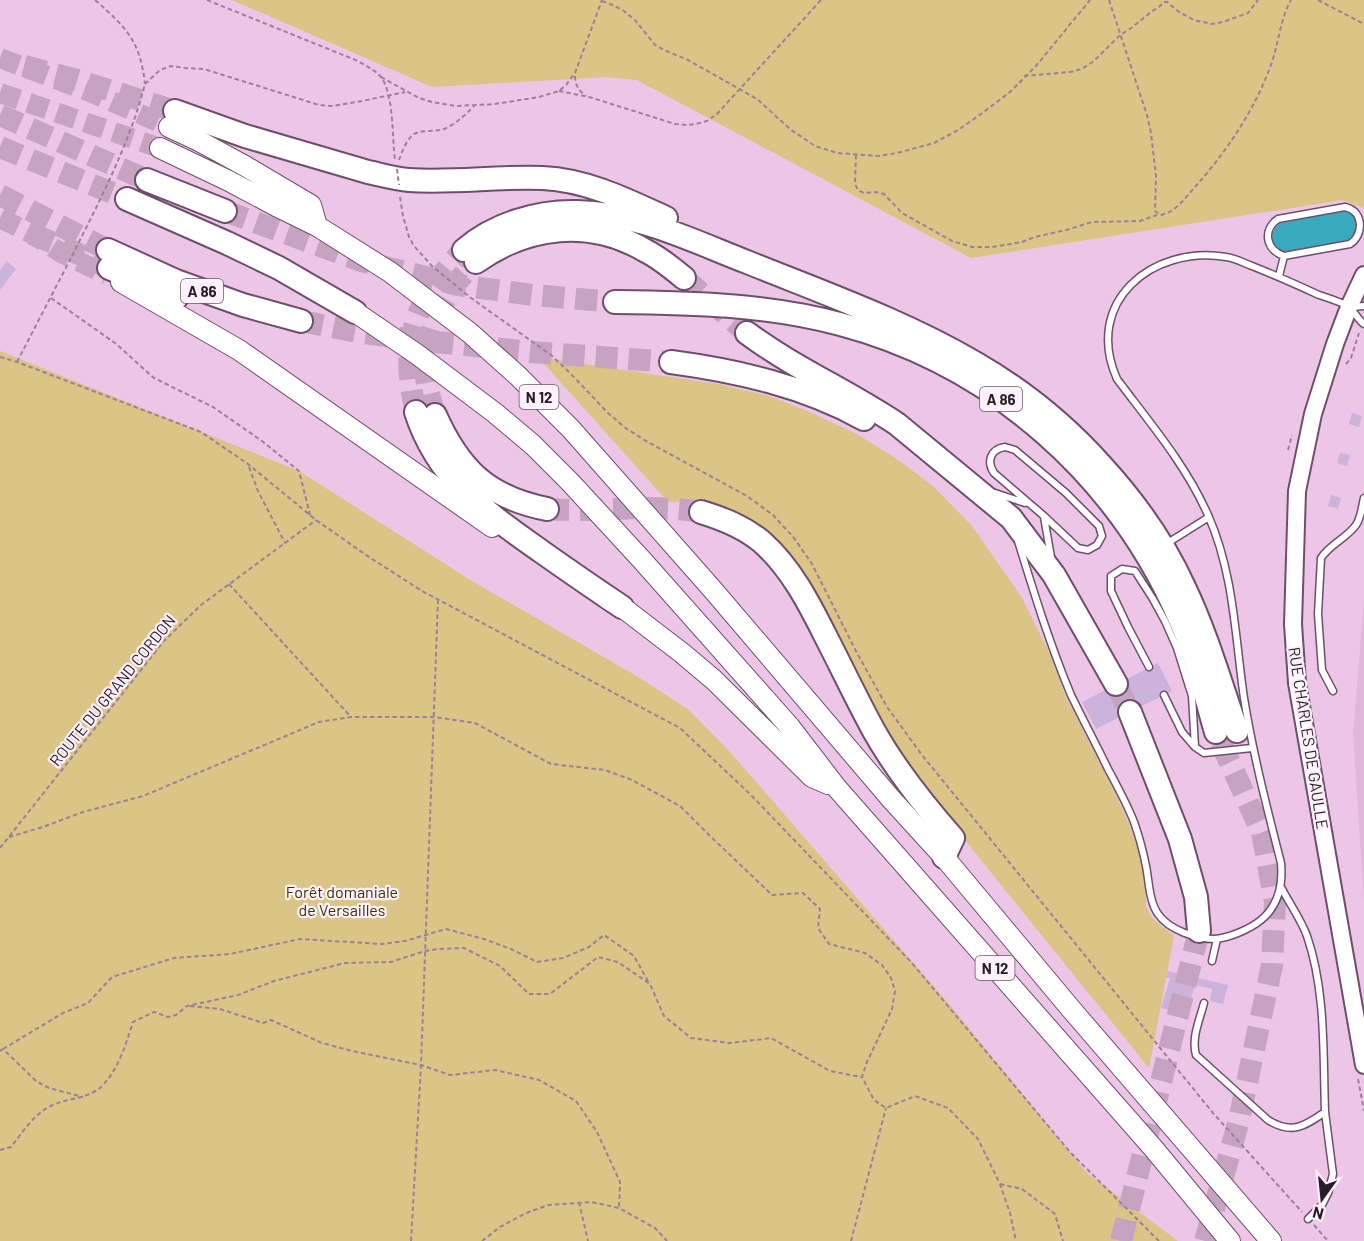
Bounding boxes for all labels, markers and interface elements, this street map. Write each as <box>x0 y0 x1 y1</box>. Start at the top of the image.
road number: A 86 <box>181 279 223 303</box>
road number: N 12 <box>520 385 558 409</box>
road number: A 86 <box>980 387 1022 411</box>
street label: ROUTE DU GRAND CORDON <box>45 610 179 770</box>
street label: RUE CHARLES DE GAULLE <box>1285 645 1333 831</box>
park label: Forêt domaniale de Versailles <box>286 882 398 919</box>
road number: N 12 <box>976 956 1014 980</box>
north arrow <box>1292 1169 1352 1229</box>
text: N <box>1310 1203 1326 1225</box>

